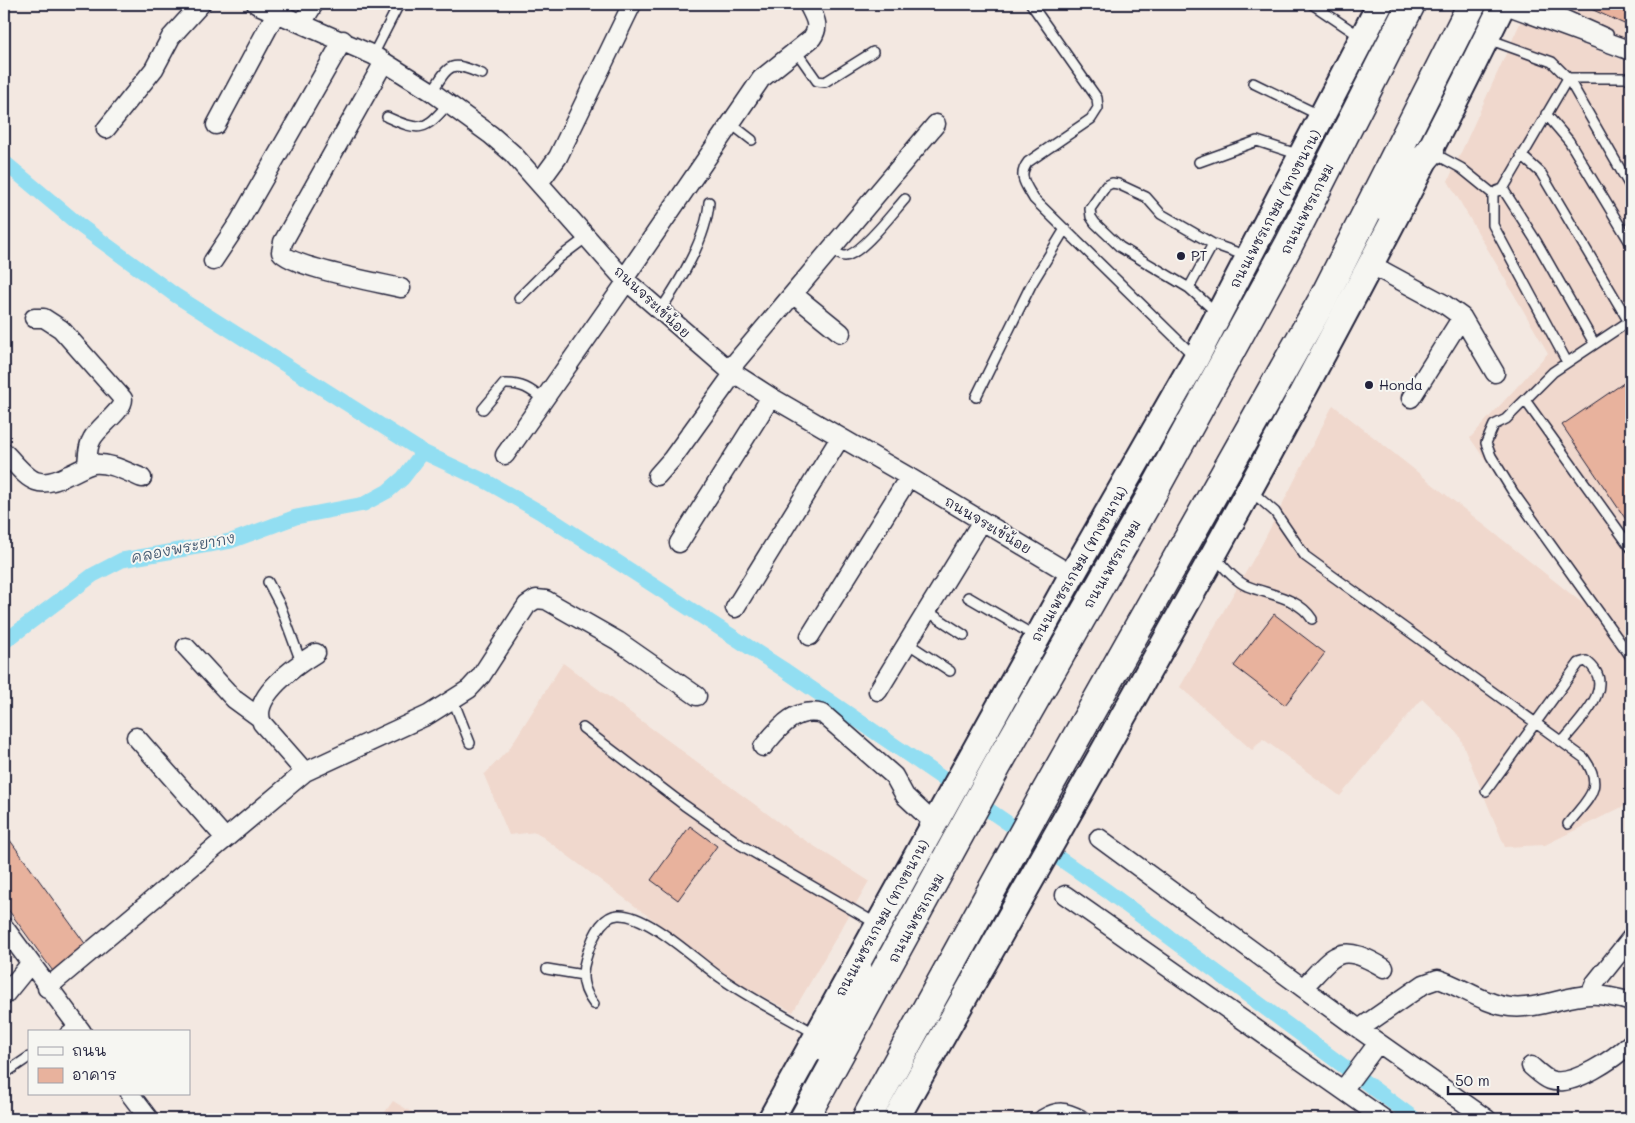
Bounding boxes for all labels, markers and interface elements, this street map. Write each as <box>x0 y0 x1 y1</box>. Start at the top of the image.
street label: ถนนเพชรเกษม (ทางขนาน) <box>1226 127 1324 291</box>
street label: ถนนเพชรเกษม <box>1277 161 1337 257</box>
place label: PT <box>1191 246 1208 265</box>
marker: PT <box>1175 250 1187 262</box>
street label: ถนนจระเข้น้อย <box>610 261 695 342</box>
place label: Honda <box>1379 375 1423 394</box>
marker: Honda <box>1363 379 1375 391</box>
street label: ถนนเพชรเกษม (ทางขนาน) <box>1027 483 1131 645</box>
street label: ถนนจระเข้น้อย <box>941 491 1035 558</box>
street label: ถนนเพชรเกษม <box>1080 516 1144 612</box>
water label: คลองพระยากง <box>129 527 237 567</box>
street label: ถนนเพชรเกษม (ทางขนาน) <box>832 836 932 1000</box>
street label: ถนนเพชรเกษม <box>884 870 948 966</box>
legend <box>28 1030 190 1096</box>
text: ถนน <box>72 1040 106 1060</box>
scale bar <box>1448 1063 1558 1095</box>
text: อาคาร <box>72 1064 117 1084</box>
text: 50 m <box>1455 1070 1490 1090</box>

